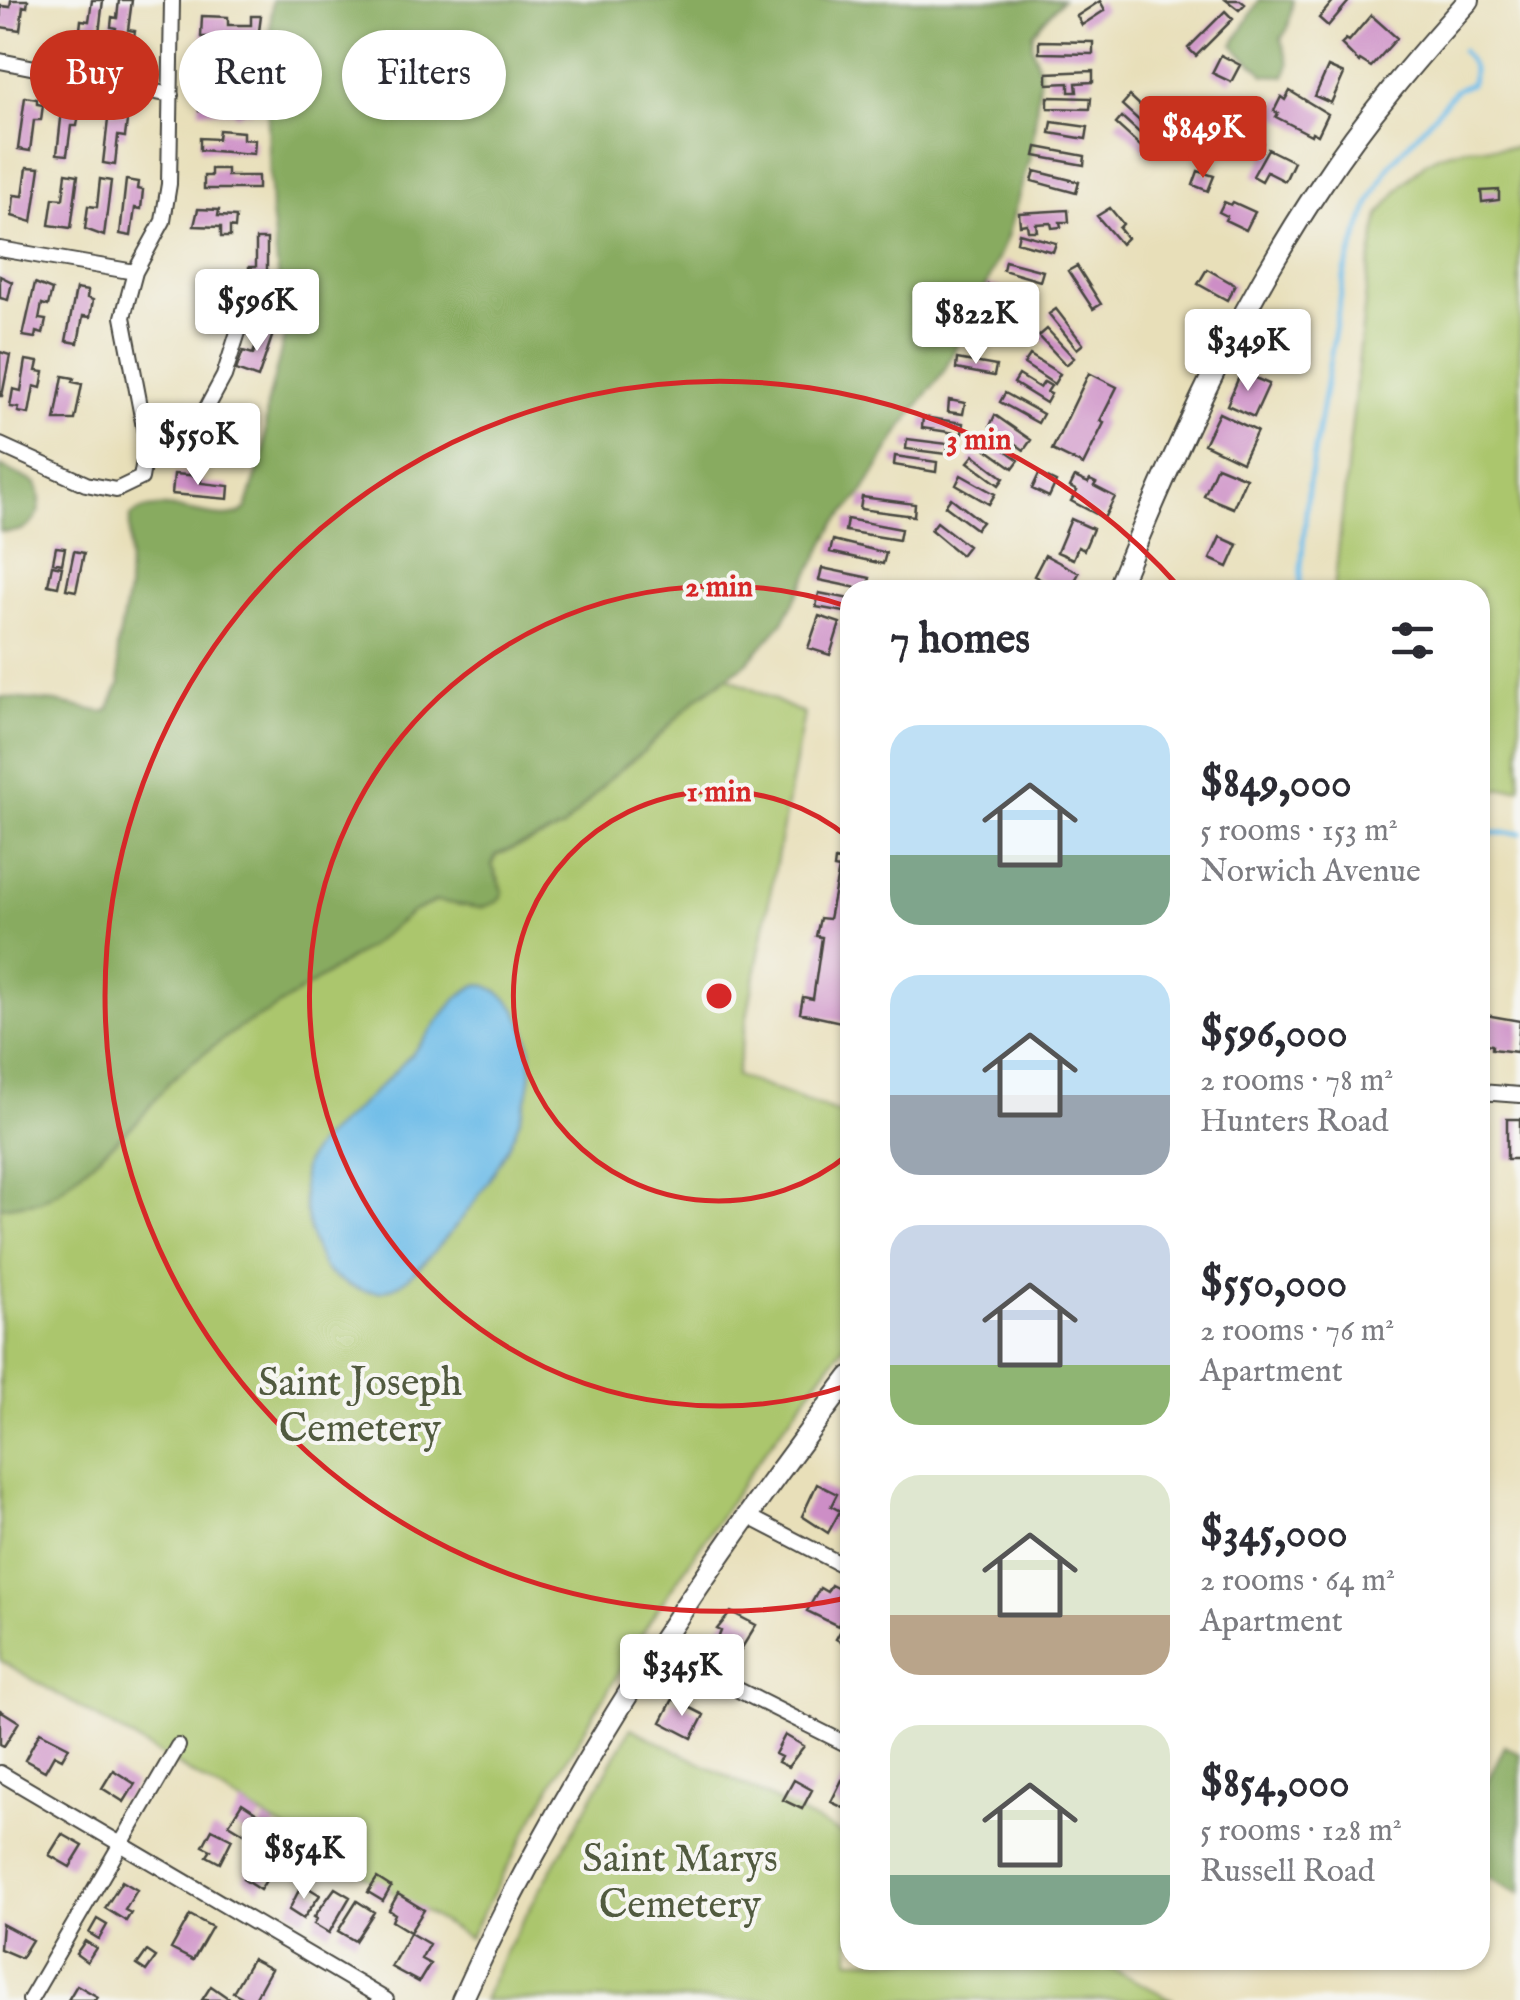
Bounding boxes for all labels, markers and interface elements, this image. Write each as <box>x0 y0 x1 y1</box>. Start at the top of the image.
chip: Buy <box>30 30 159 120</box>
chip: Rent <box>179 30 322 120</box>
chip: Filters <box>342 30 506 120</box>
pin: $849K <box>1133 96 1273 181</box>
text: $849K <box>1161 108 1245 149</box>
pin: $596K <box>187 269 327 354</box>
text: $596K <box>217 281 297 322</box>
pin: $822K <box>906 282 1046 367</box>
text: $822K <box>934 294 1018 335</box>
pin: $349K <box>1178 309 1318 394</box>
text: $349K <box>1207 321 1289 362</box>
pin: $550K <box>128 403 268 488</box>
text: $550K <box>158 415 238 456</box>
text: 3 min <box>947 422 1011 460</box>
text: 2 min <box>685 569 753 607</box>
icon: filters <box>1385 613 1440 668</box>
text: 7 homes <box>890 614 1030 667</box>
text: $849,000 <box>1200 758 1352 811</box>
icon: home <box>970 765 1090 885</box>
text: 1 min <box>687 774 751 812</box>
text: 5 rooms · 153 m² <box>1200 811 1398 852</box>
text: Norwich Avenue <box>1200 852 1421 893</box>
centre of rings <box>701 978 737 1014</box>
text: $596,000 <box>1200 1008 1348 1061</box>
icon: home <box>970 1015 1090 1135</box>
text: 2 rooms · 78 m² <box>1200 1061 1393 1102</box>
text: Hunters Road <box>1200 1102 1389 1143</box>
text: $550,000 <box>1200 1258 1347 1311</box>
icon: home <box>970 1265 1090 1385</box>
text: 2 rooms · 76 m² <box>1200 1311 1394 1352</box>
text: Apartment <box>1200 1352 1343 1393</box>
park label: Saint Joseph Cemetery <box>258 1359 462 1456</box>
text: $345,000 <box>1200 1508 1348 1561</box>
icon: home <box>970 1515 1090 1635</box>
text: 2 rooms · 64 m² <box>1200 1561 1395 1602</box>
text: Apartment <box>1200 1602 1343 1643</box>
pin: $345K <box>612 1634 752 1719</box>
text: $345K <box>642 1646 722 1687</box>
text: $854,000 <box>1200 1758 1350 1811</box>
icon: home <box>970 1765 1090 1885</box>
text: 5 rooms · 128 m² <box>1200 1811 1402 1852</box>
pin: $854K <box>234 1817 374 1902</box>
text: $854K <box>264 1829 344 1870</box>
park label: Saint Marys Cemetery <box>582 1835 778 1932</box>
text: Russell Road <box>1200 1852 1375 1893</box>

